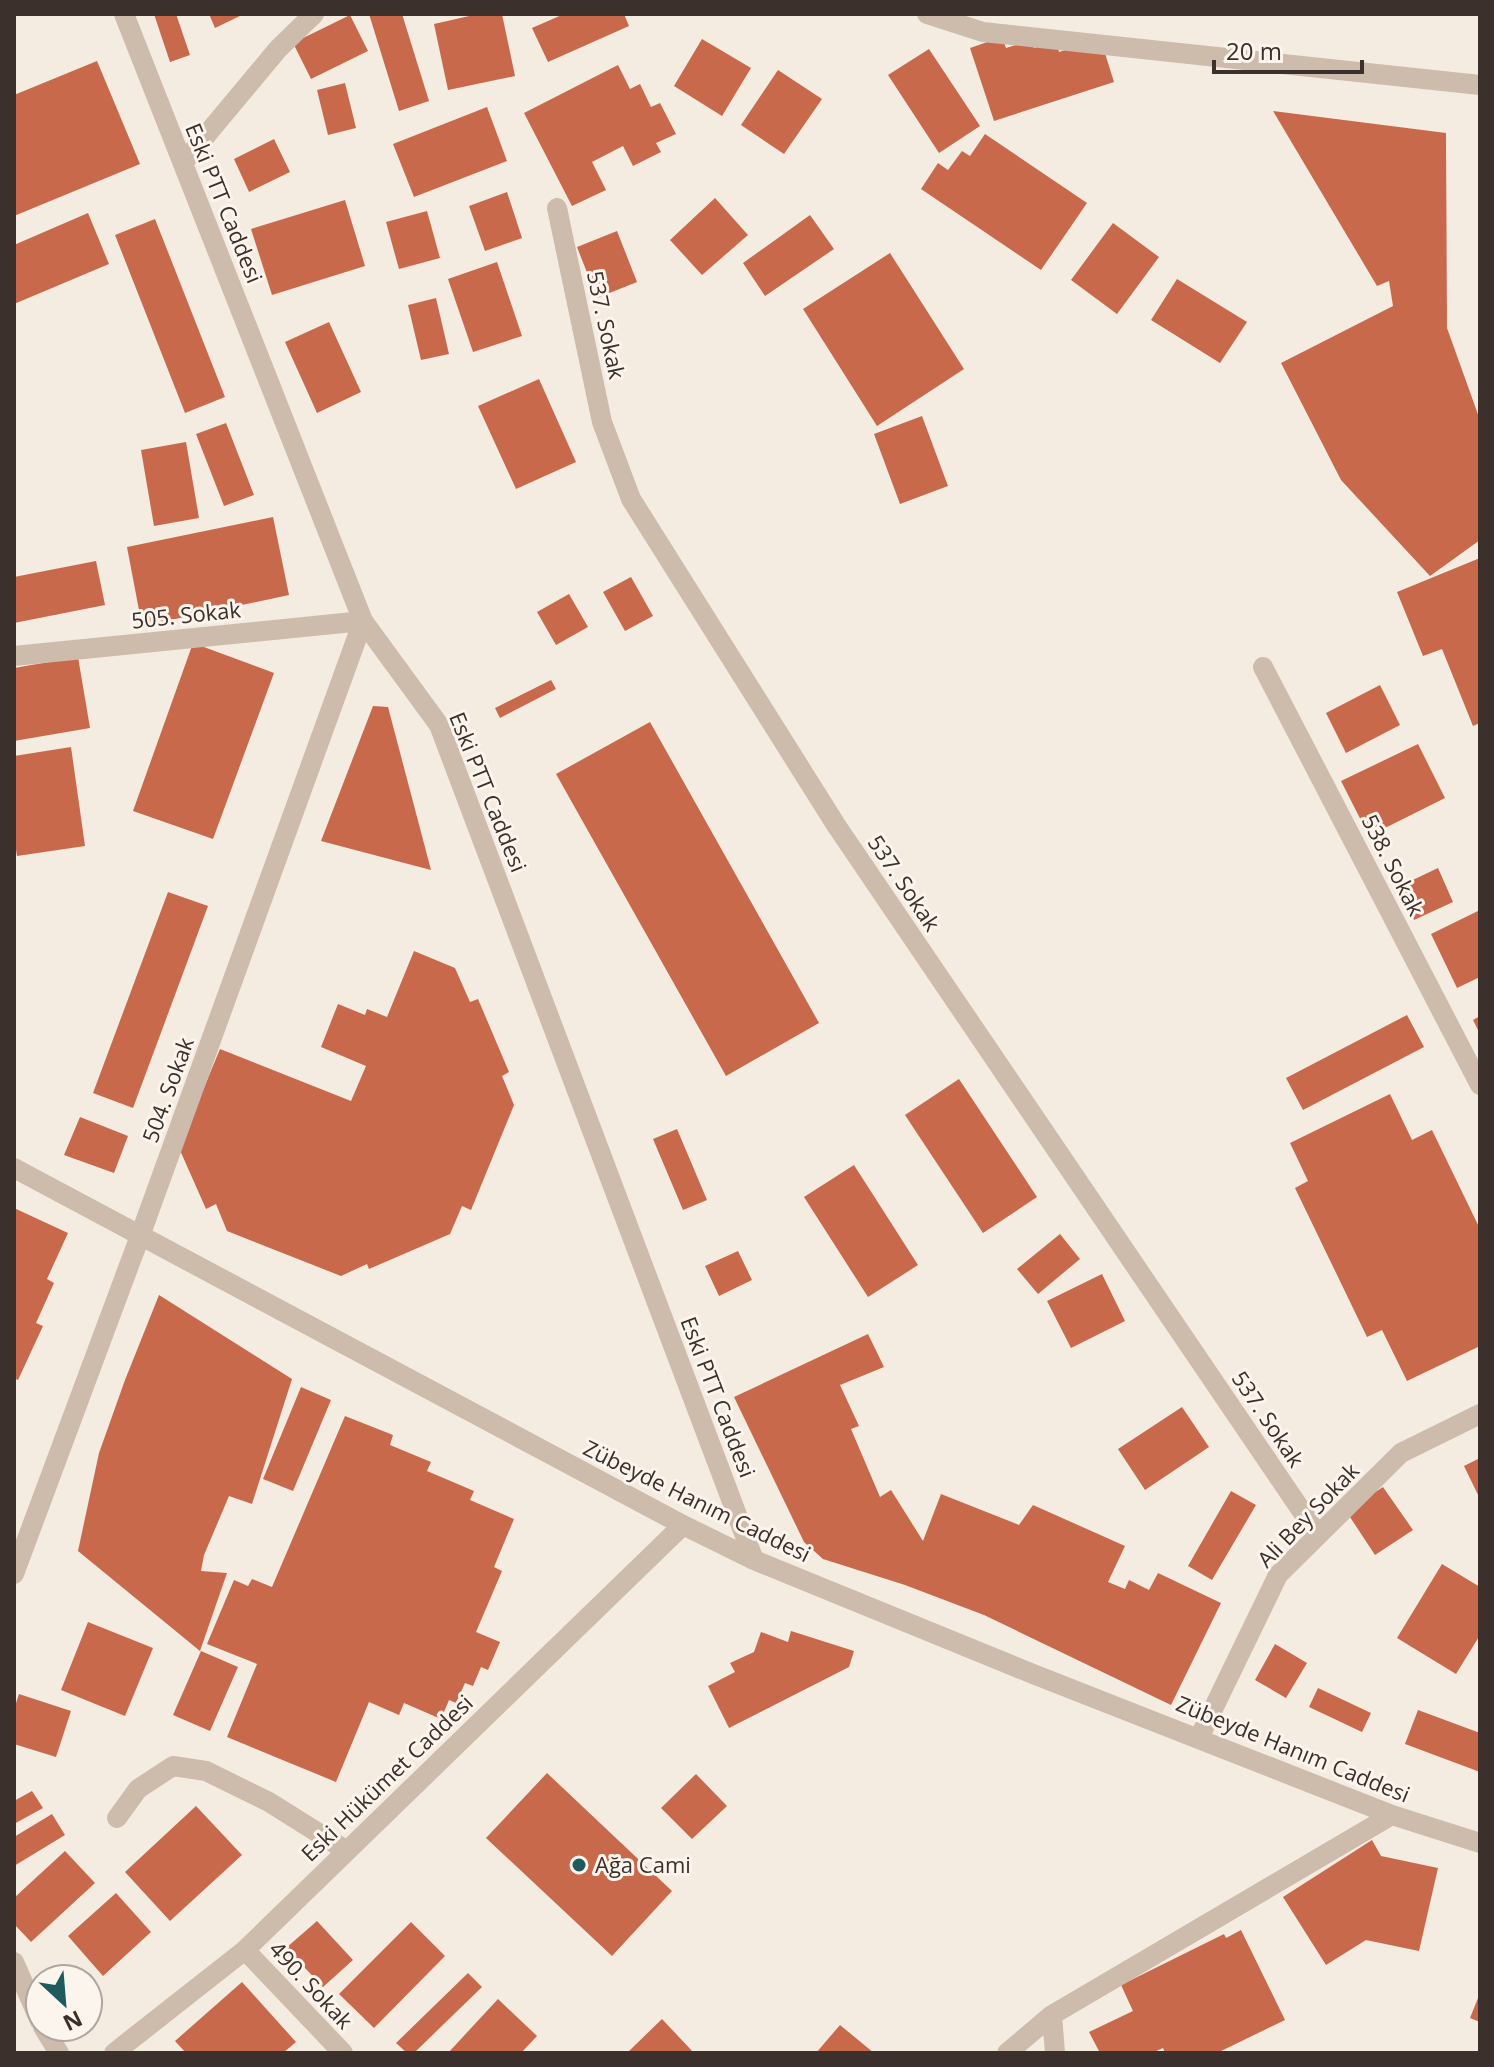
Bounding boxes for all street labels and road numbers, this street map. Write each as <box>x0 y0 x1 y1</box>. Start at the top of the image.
street label: Eski PTT Caddesi <box>179 118 271 287</box>
street label: 537. Sokak <box>581 268 633 382</box>
street label: 505. Sokak <box>130 593 243 635</box>
street label: Eski PTT Caddesi <box>443 707 535 876</box>
street label: 538. Sokak <box>1356 809 1432 921</box>
street label: 537. Sokak <box>862 829 948 937</box>
street label: 504. Sokak <box>134 1032 200 1146</box>
street label: Eski PTT Caddesi <box>674 1312 763 1481</box>
street label: 537. Sokak <box>1226 1365 1312 1473</box>
street label: Zübeyde Hanım Caddesi <box>579 1432 816 1568</box>
street label: Ali Bey Sokak <box>1250 1455 1365 1573</box>
street label: Eski Hükümet Caddesi <box>294 1687 479 1867</box>
street label: Zübeyde Hanım Caddesi <box>1172 1687 1415 1809</box>
street label: 490. Sokak <box>263 1934 360 2035</box>

